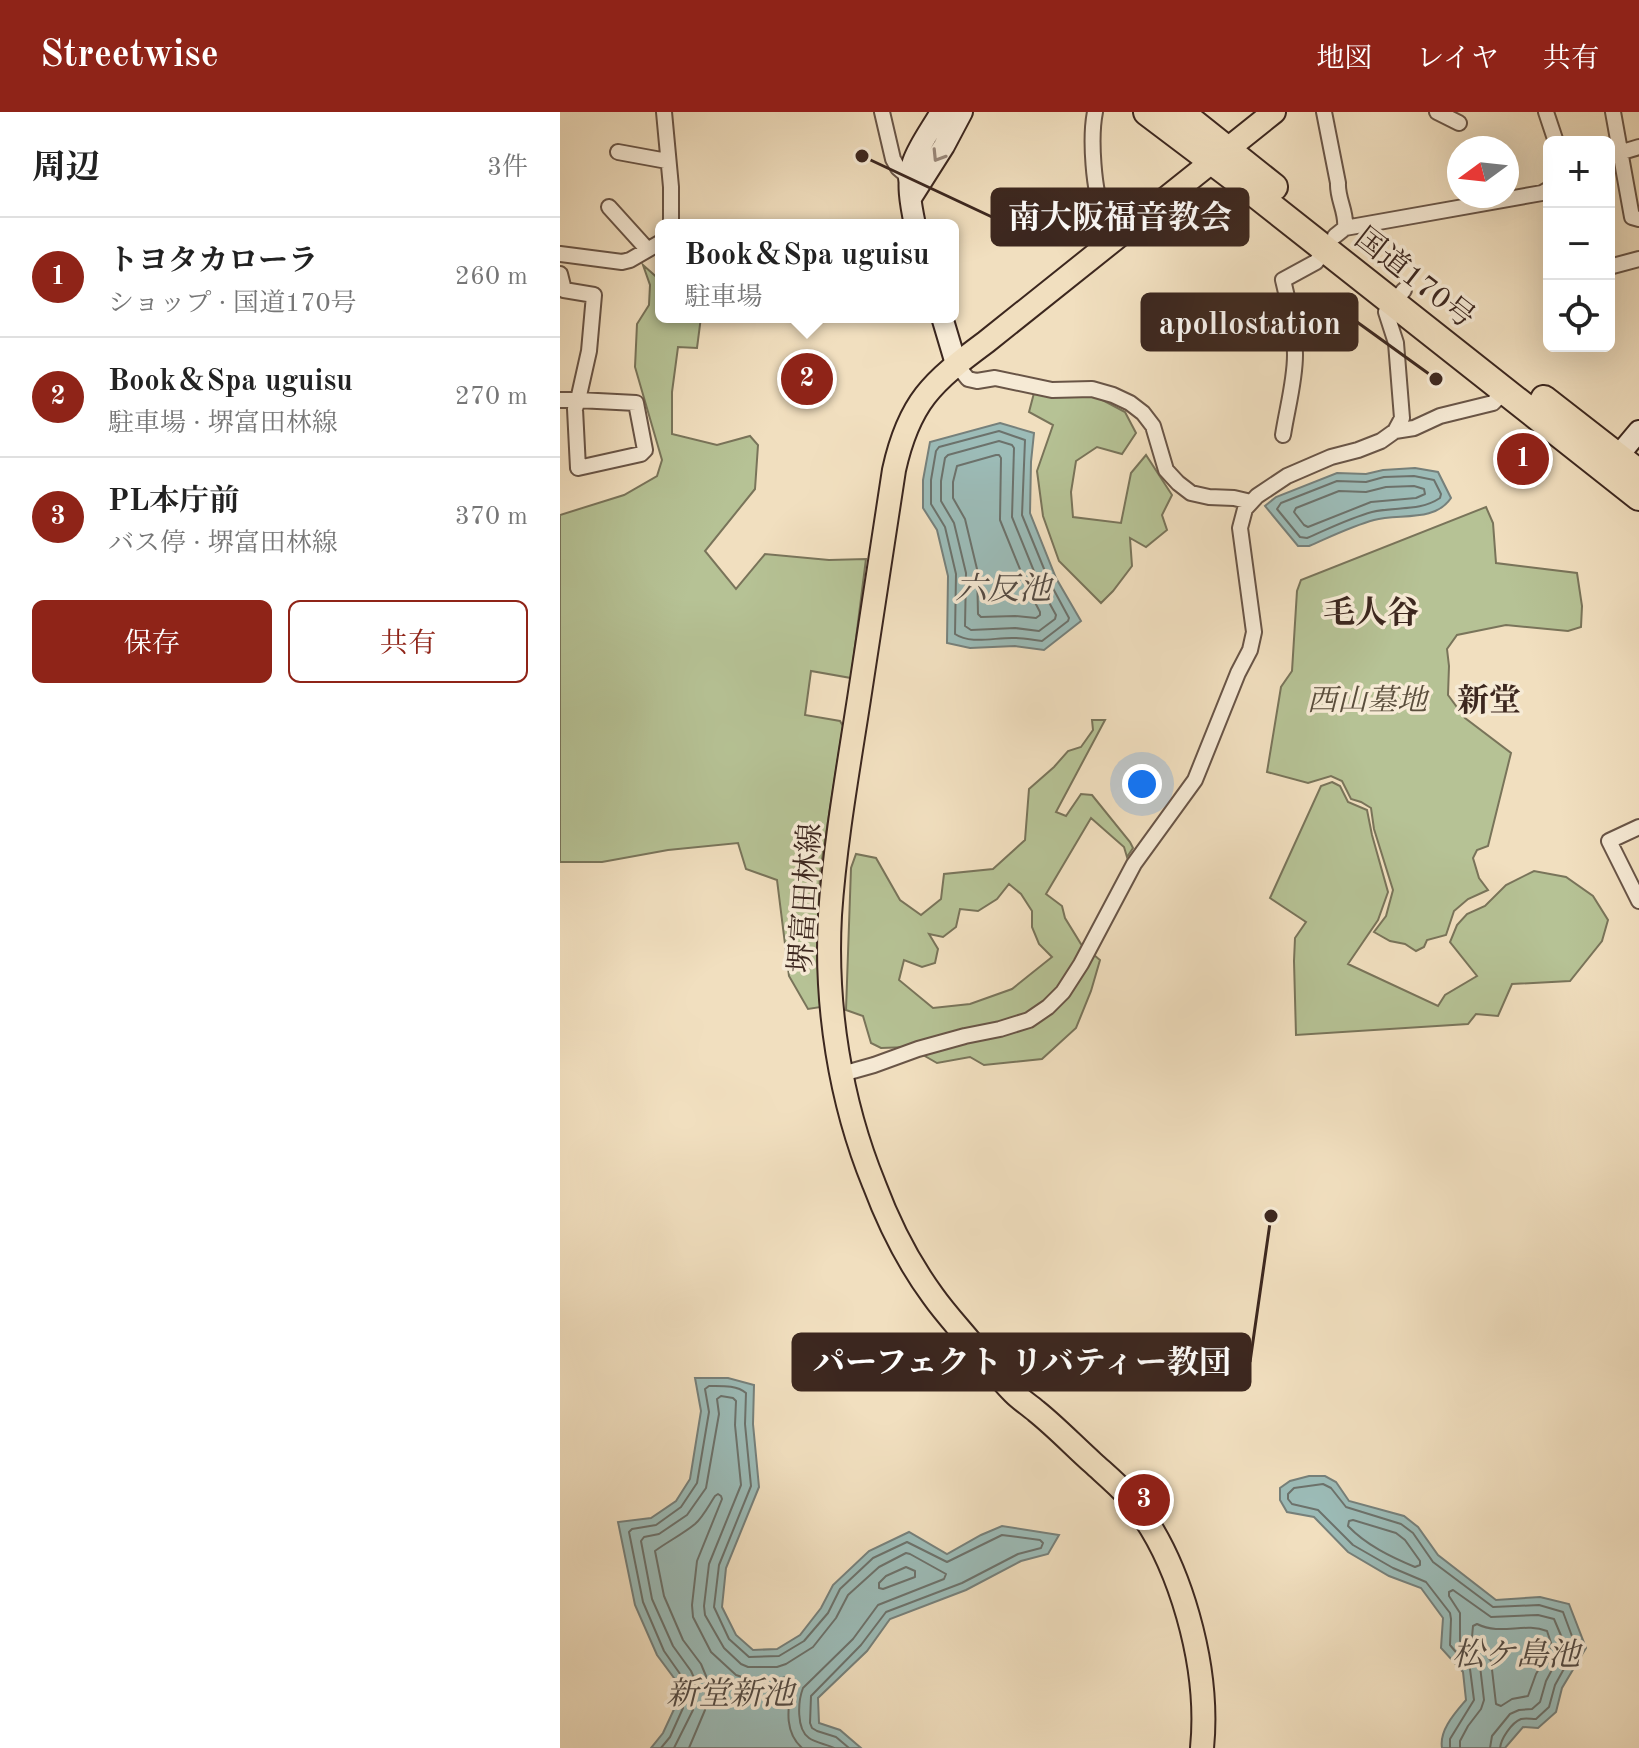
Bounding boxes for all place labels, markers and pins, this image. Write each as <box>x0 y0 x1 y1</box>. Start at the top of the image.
callout: 南大阪福音教会 <box>992 189 1248 245</box>
callout: apollostation <box>1142 294 1357 350</box>
pin: 2 <box>781 349 833 409</box>
pin: 1 <box>1497 429 1549 489</box>
callout: パーフェクト リバティー教団 <box>793 1334 1250 1390</box>
pin: 3 <box>1118 1470 1170 1530</box>

